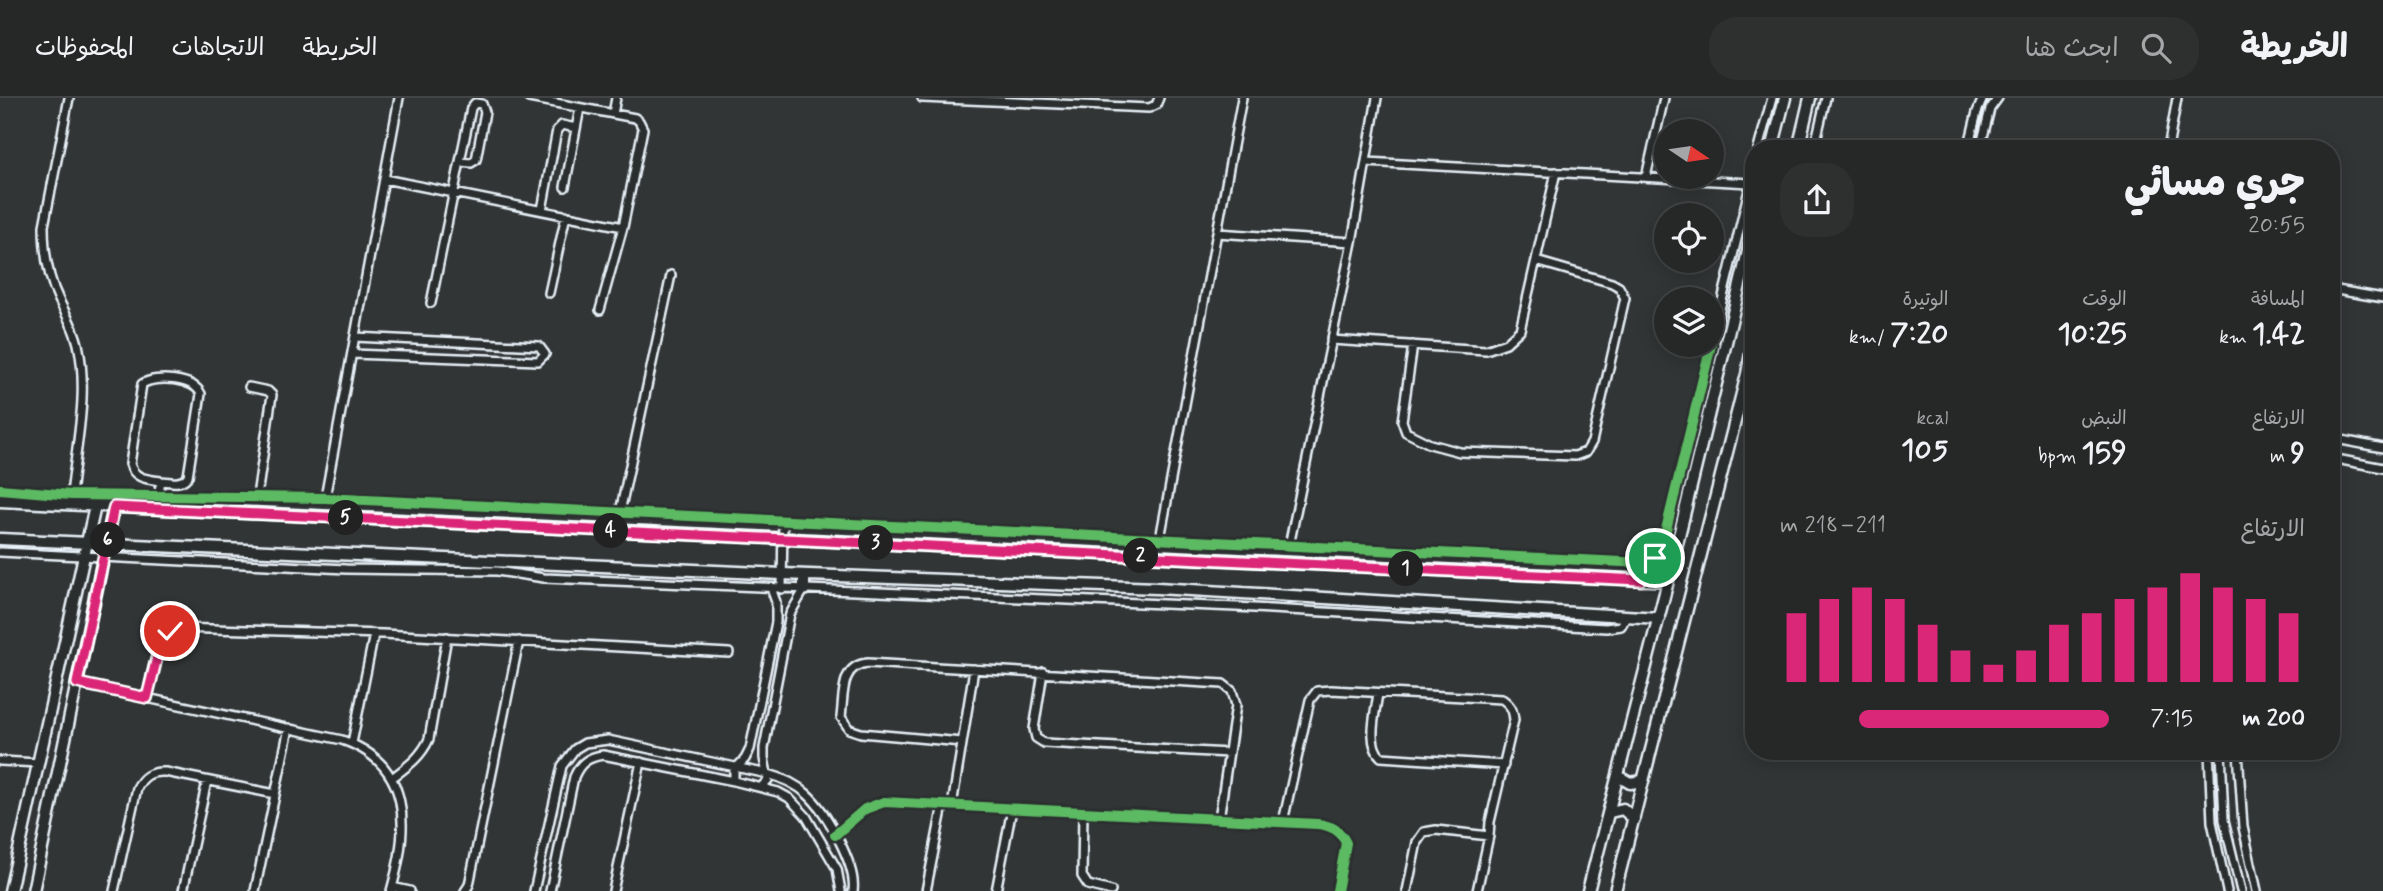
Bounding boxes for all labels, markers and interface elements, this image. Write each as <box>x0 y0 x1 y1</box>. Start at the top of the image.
search box <box>1709 17 2199 80</box>
text: الخريطة <box>2241 26 2348 70</box>
icon: search <box>2137 29 2175 67</box>
text: ابحث هنا <box>2025 32 2119 66</box>
text: المحفوظات <box>35 33 134 64</box>
text: الاتجاهات <box>172 33 265 64</box>
text: الخريطة <box>303 33 377 64</box>
north arrow <box>1654 119 1724 189</box>
map controls <box>1654 119 1724 357</box>
text: جري مسائي <box>2124 160 2305 209</box>
button: share <box>1780 163 1854 237</box>
button: locate <box>1654 203 1724 273</box>
text: 20:55 <box>2248 211 2305 241</box>
button: layers <box>1654 287 1724 357</box>
text: الوتيرة <box>1902 287 1948 312</box>
text: الوقت <box>2082 287 2127 312</box>
text: المسافة <box>2251 287 2305 312</box>
text: 7:20 <box>1890 315 1948 354</box>
text: 10:25 <box>2057 315 2127 354</box>
text: 1.42 <box>2252 315 2305 354</box>
text: /km <box>1849 325 1890 350</box>
text: km <box>2219 325 2252 350</box>
text: kcal <box>1916 406 1948 431</box>
text: النبض <box>2081 406 2127 431</box>
text: الارتفاع <box>2252 406 2305 431</box>
text: 105 <box>1901 431 1948 470</box>
text: 159 <box>2081 434 2127 473</box>
text: 9 <box>2290 434 2305 473</box>
text: bpm <box>2038 444 2081 469</box>
text: m <box>2270 444 2290 469</box>
pin: 5 <box>328 500 364 536</box>
text: 5 <box>340 505 351 530</box>
text: 211–218 m <box>1780 511 1886 541</box>
pin: 4 <box>594 514 628 548</box>
text: الارتفاع <box>2241 515 2305 545</box>
text: 4 <box>605 518 616 543</box>
pin: 6 <box>90 522 126 558</box>
pin: 3 <box>858 526 894 560</box>
text: 6 <box>103 527 112 552</box>
pin <box>1625 528 1685 588</box>
text: 3 <box>871 530 880 555</box>
pin: 2 <box>1124 538 1158 574</box>
icon: arrive <box>1636 539 1674 577</box>
text: 2 <box>1136 543 1145 568</box>
pin: 1 <box>1388 552 1424 587</box>
text: 1 <box>1401 556 1410 581</box>
pin <box>140 601 200 661</box>
icon: check <box>151 612 189 650</box>
text: 7:15 <box>2150 704 2193 734</box>
text: 200 m <box>2242 704 2305 734</box>

